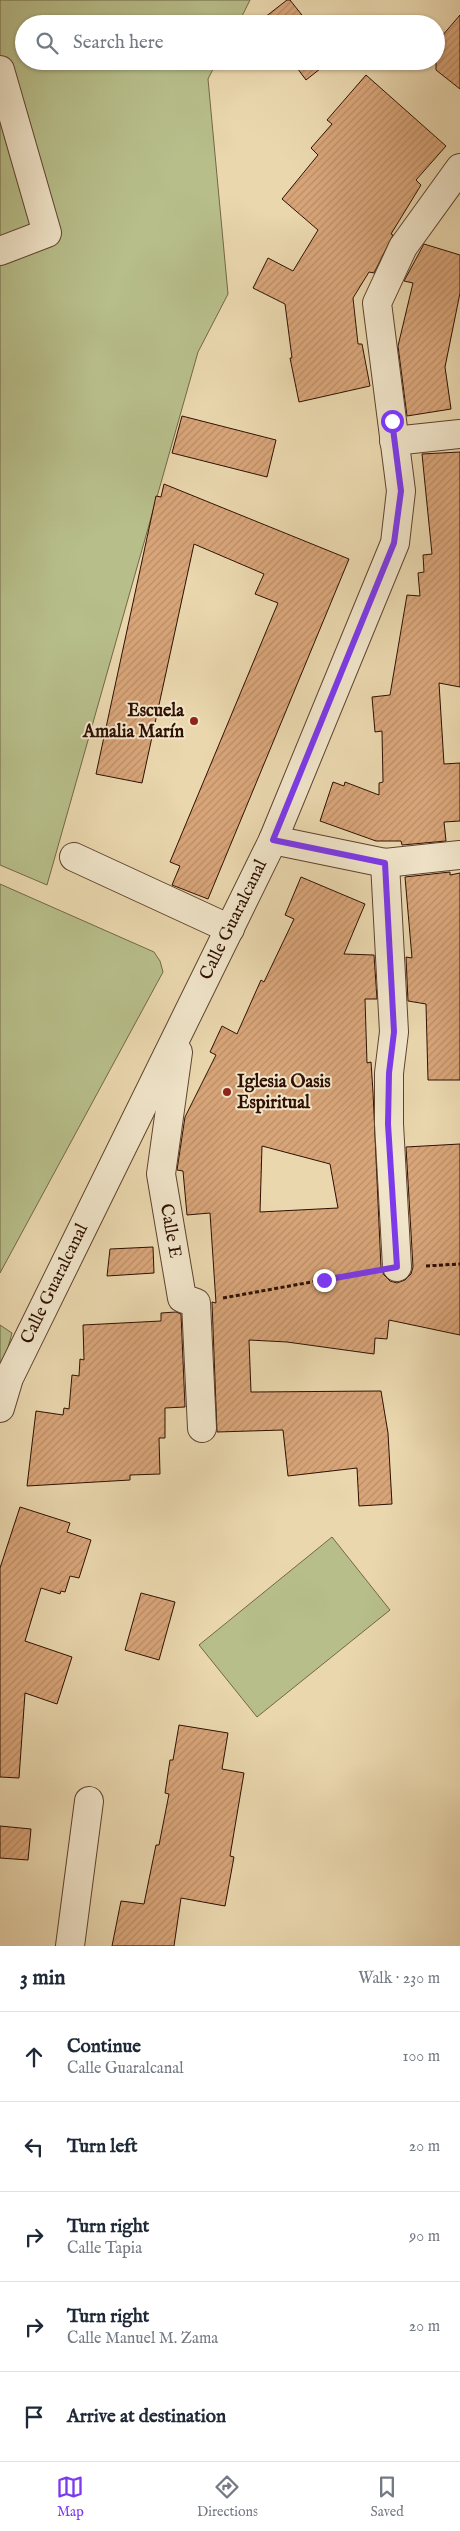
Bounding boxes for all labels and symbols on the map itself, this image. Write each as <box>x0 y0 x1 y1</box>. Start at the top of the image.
route start <box>381 410 404 433</box>
place label: Escuela Amalia Marín <box>82 700 185 744</box>
marker: Escuela Amalia Marín <box>188 715 200 727</box>
street label: Calle Guaralcanal <box>195 856 273 984</box>
place label: Iglesia Oasis Espiritual <box>237 1071 331 1115</box>
marker: Iglesia Oasis Espiritual <box>221 1086 233 1098</box>
street label: Calle E <box>154 1202 186 1260</box>
street label: Calle Guaralcanal <box>16 1220 94 1348</box>
route end <box>313 1269 336 1292</box>

